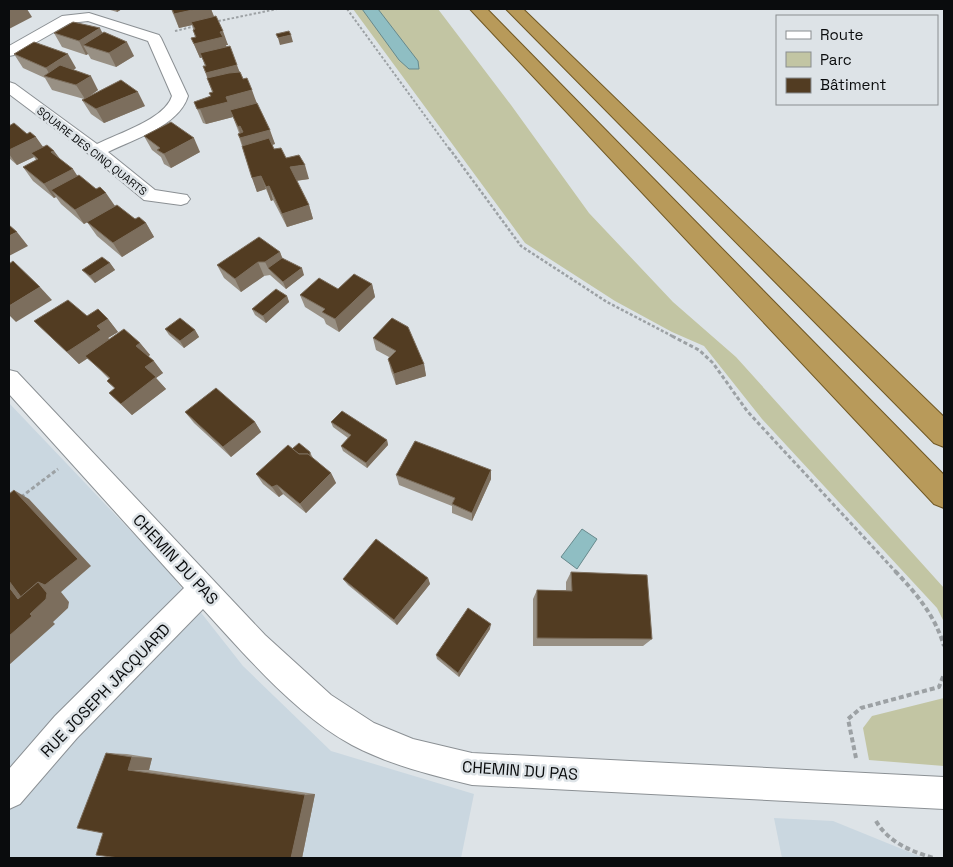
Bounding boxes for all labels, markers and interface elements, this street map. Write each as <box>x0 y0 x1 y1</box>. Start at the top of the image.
legend <box>776 15 938 105</box>
text: Route <box>820 25 864 44</box>
text: Parc <box>820 50 852 69</box>
text: Bâtiment <box>820 75 886 94</box>
street label: SQUARE DES CINQ QUARTS <box>34 104 150 198</box>
street label: CHEMIN DU PAS <box>128 510 223 609</box>
street label: RUE JOSEPH JACQUARD <box>36 619 175 762</box>
street label: CHEMIN DU PAS <box>461 756 579 785</box>

